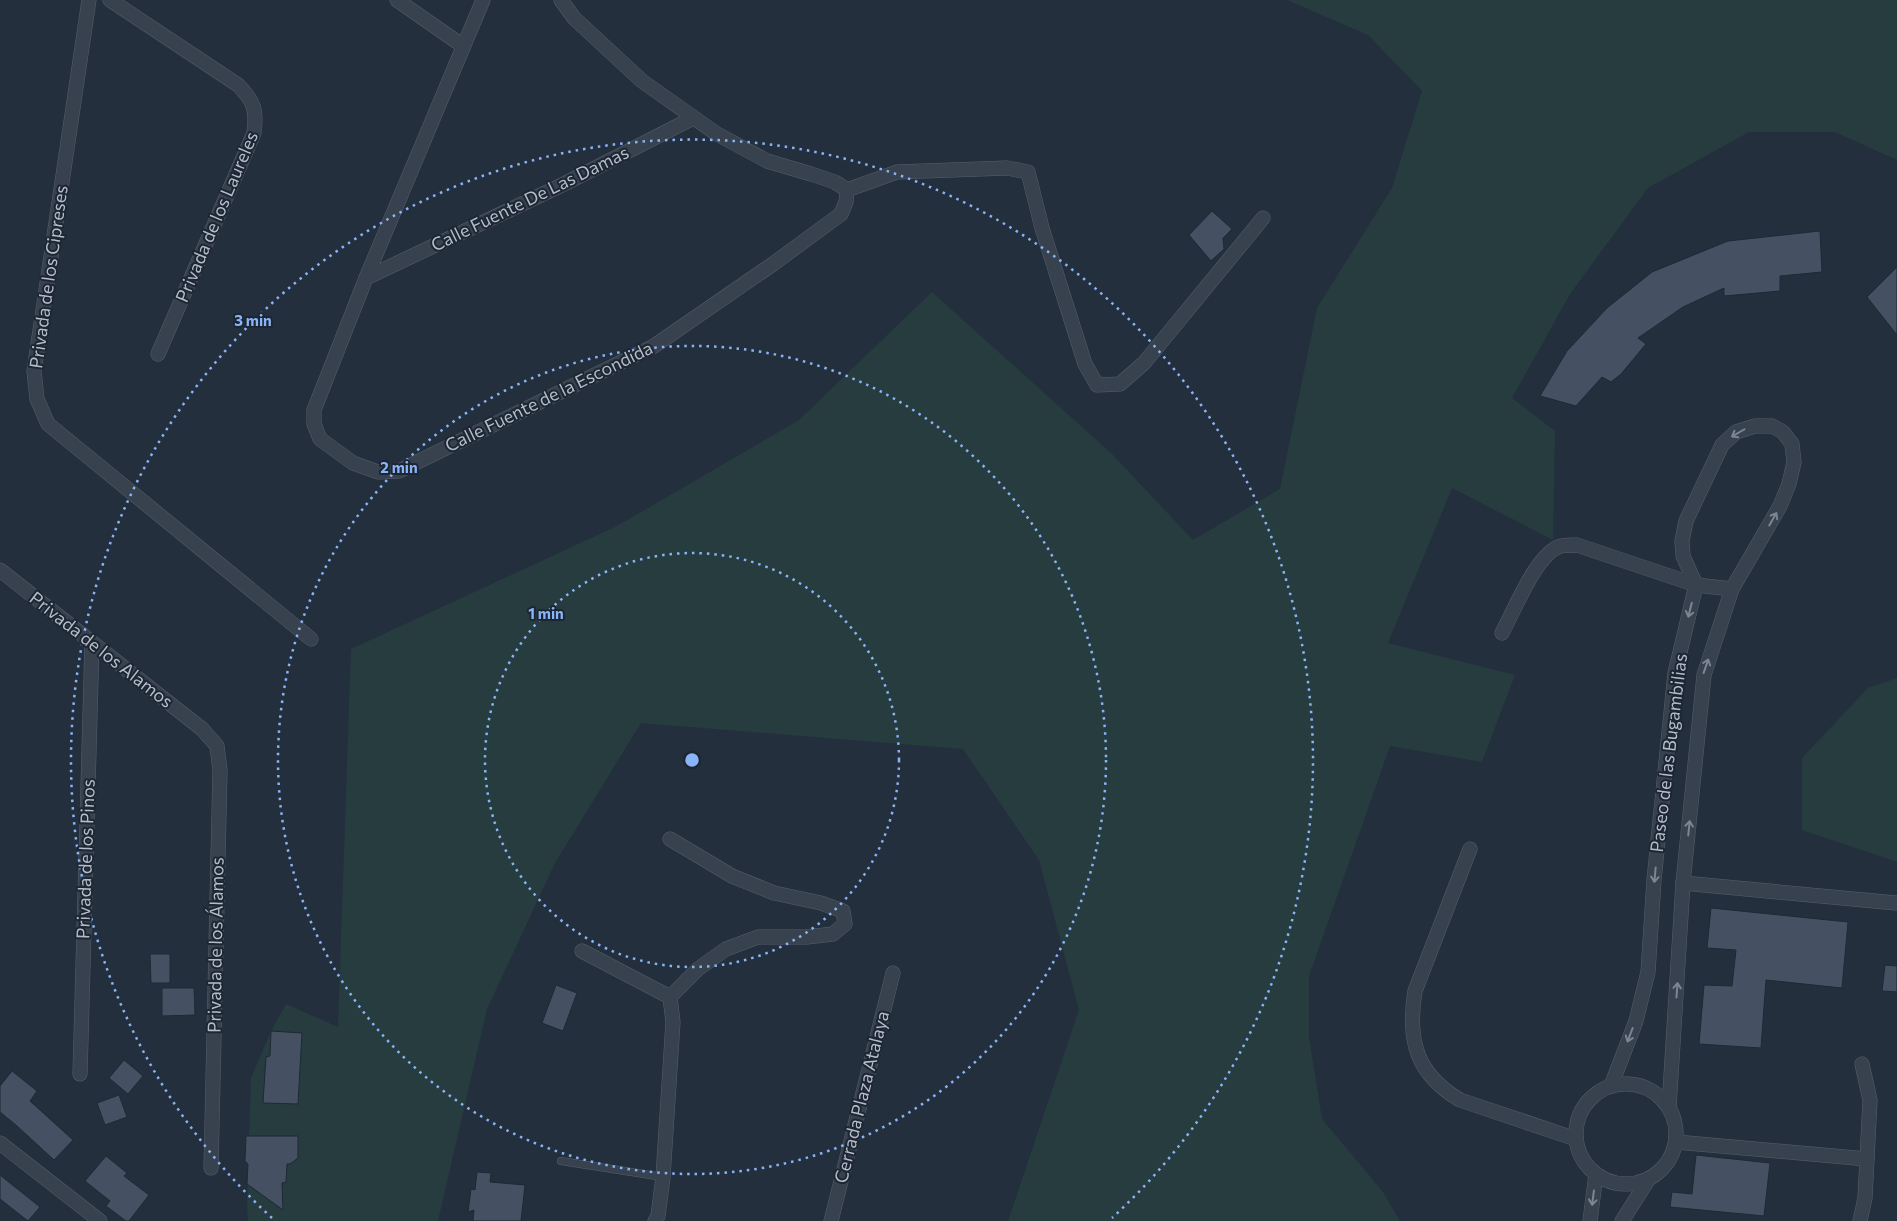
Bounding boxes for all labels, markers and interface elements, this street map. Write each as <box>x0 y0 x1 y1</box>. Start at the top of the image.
street label: Privada de los Laureles <box>170 128 262 305</box>
street label: Calle Fuente De Las Damas <box>427 141 632 256</box>
street label: Privada de los Cipreses <box>24 184 72 370</box>
text: 3 min <box>234 311 272 329</box>
street label: Calle Fuente de la Escondida <box>441 336 656 456</box>
one-way arrow <box>1730 428 1745 438</box>
text: 2 min <box>380 458 418 476</box>
one-way arrow <box>1768 512 1778 526</box>
street label: Privada de los Alamos <box>26 586 178 712</box>
one-way arrow <box>1685 602 1694 618</box>
text: 1 min <box>528 604 564 622</box>
street label: Paseo de las Bugambilias <box>1645 652 1691 854</box>
one-way arrow <box>1702 659 1712 675</box>
centre of rings <box>683 751 701 769</box>
street label: Privada de los Pinos <box>71 779 99 939</box>
one-way arrow <box>1684 820 1693 836</box>
street label: Privada de los Álamos <box>202 857 228 1033</box>
one-way arrow <box>1650 867 1659 883</box>
one-way arrow <box>1672 982 1681 998</box>
street label: Cerrada Plaza Atalaya <box>829 1008 893 1185</box>
one-way arrow <box>1625 1027 1634 1042</box>
one-way arrow <box>1588 1189 1598 1205</box>

